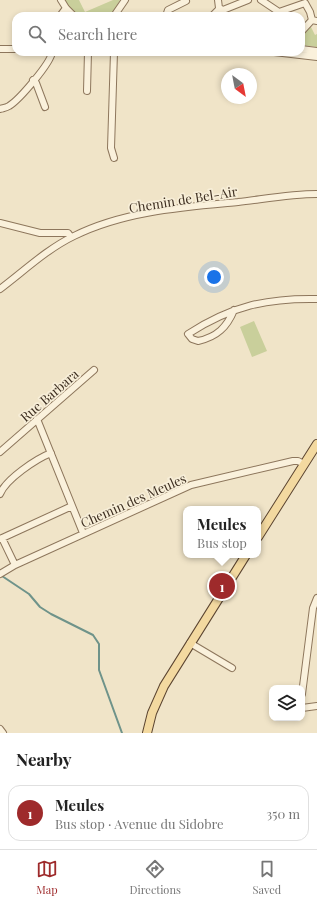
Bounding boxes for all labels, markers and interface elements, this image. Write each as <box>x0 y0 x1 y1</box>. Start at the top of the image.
search box <box>12 12 305 56</box>
icon: search <box>26 23 48 45</box>
text: Search here <box>58 24 137 44</box>
north arrow <box>221 68 257 104</box>
street label: Chemin de Bel-Air <box>128 182 239 216</box>
your location <box>204 267 224 287</box>
street label: Rue Barbara <box>16 365 82 425</box>
street label: Chemin des Meules <box>78 469 189 531</box>
popup <box>183 506 261 558</box>
text: Meules <box>197 514 246 534</box>
text: Bus stop <box>197 534 247 551</box>
pin: 1 <box>209 571 235 601</box>
map controls <box>269 685 305 721</box>
button: layers <box>269 685 305 721</box>
text: Nearby <box>16 748 71 770</box>
text: Meules <box>55 795 104 815</box>
text: 1 <box>28 805 32 822</box>
text: 350 m <box>266 805 300 822</box>
text: Bus stop · Avenue du Sidobre <box>55 815 224 832</box>
tab: Map <box>36 858 58 897</box>
tab: Directions <box>129 858 181 897</box>
tab: Saved <box>253 858 281 897</box>

